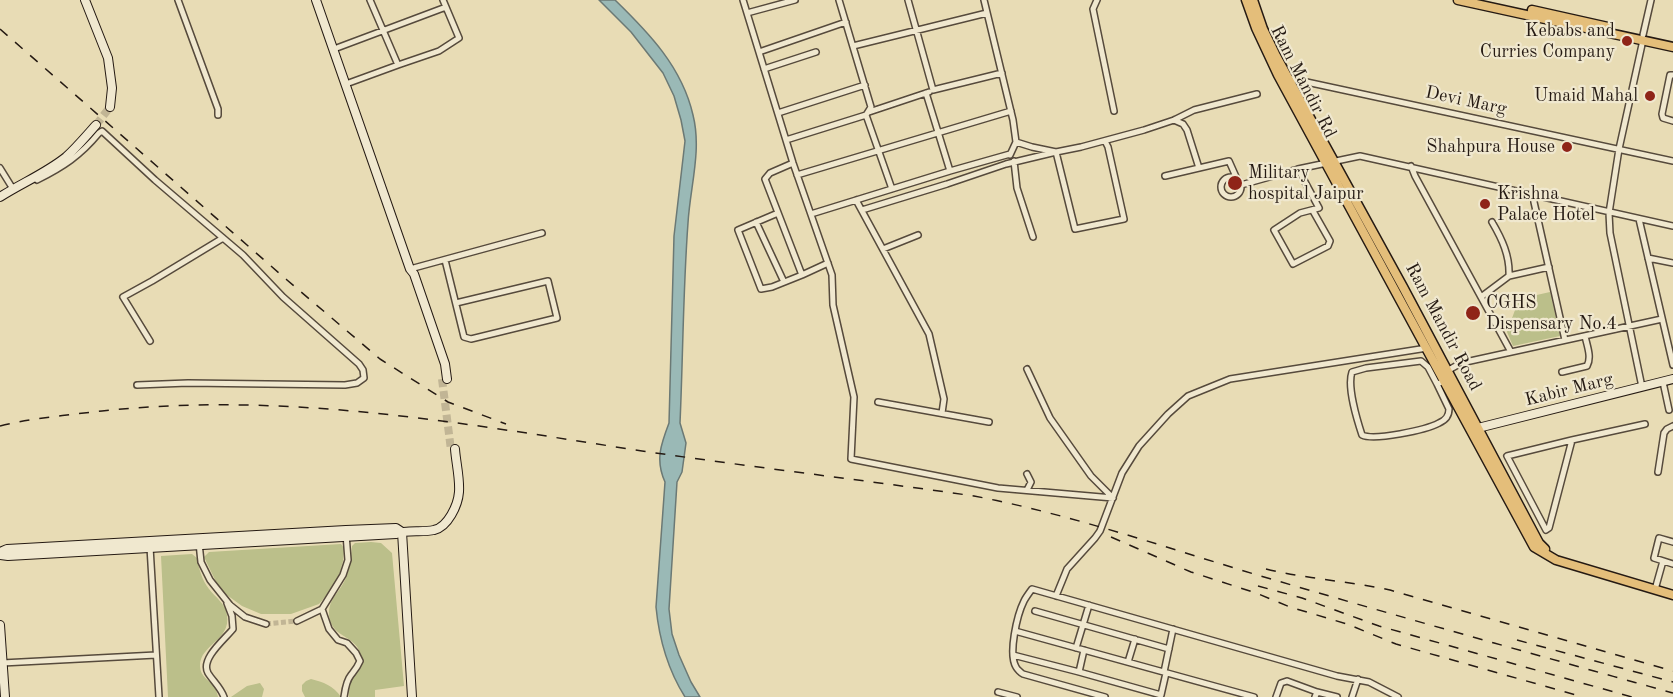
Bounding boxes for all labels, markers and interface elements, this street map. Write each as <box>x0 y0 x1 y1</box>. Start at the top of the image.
place label: Kebabs and Curries Company <box>1480 20 1615 63</box>
street label: Ram Mandir Rd <box>1265 22 1341 142</box>
marker: Kebabs and Curries Company <box>1620 34 1634 48</box>
street label: Devi Marg <box>1423 82 1509 120</box>
place label: Umaid Mahal <box>1534 85 1638 107</box>
marker: Umaid Mahal <box>1643 89 1657 103</box>
place label: Shahpura House <box>1426 136 1555 158</box>
marker: Shahpura House <box>1560 140 1574 154</box>
place label: Military hospital Jaipur <box>1248 162 1364 204</box>
marker: Military hospital Jaipur <box>1226 174 1244 192</box>
place label: Krishna Palace Hotel <box>1497 183 1595 226</box>
marker: Krishna Palace Hotel <box>1478 197 1492 211</box>
street label: Ram Mandir Road <box>1400 259 1486 395</box>
place label: CGHS Dispensary No.4 <box>1486 292 1617 334</box>
marker: CGHS Dispensary No.4 <box>1464 304 1482 322</box>
street label: Kabir Marg <box>1523 369 1615 411</box>

